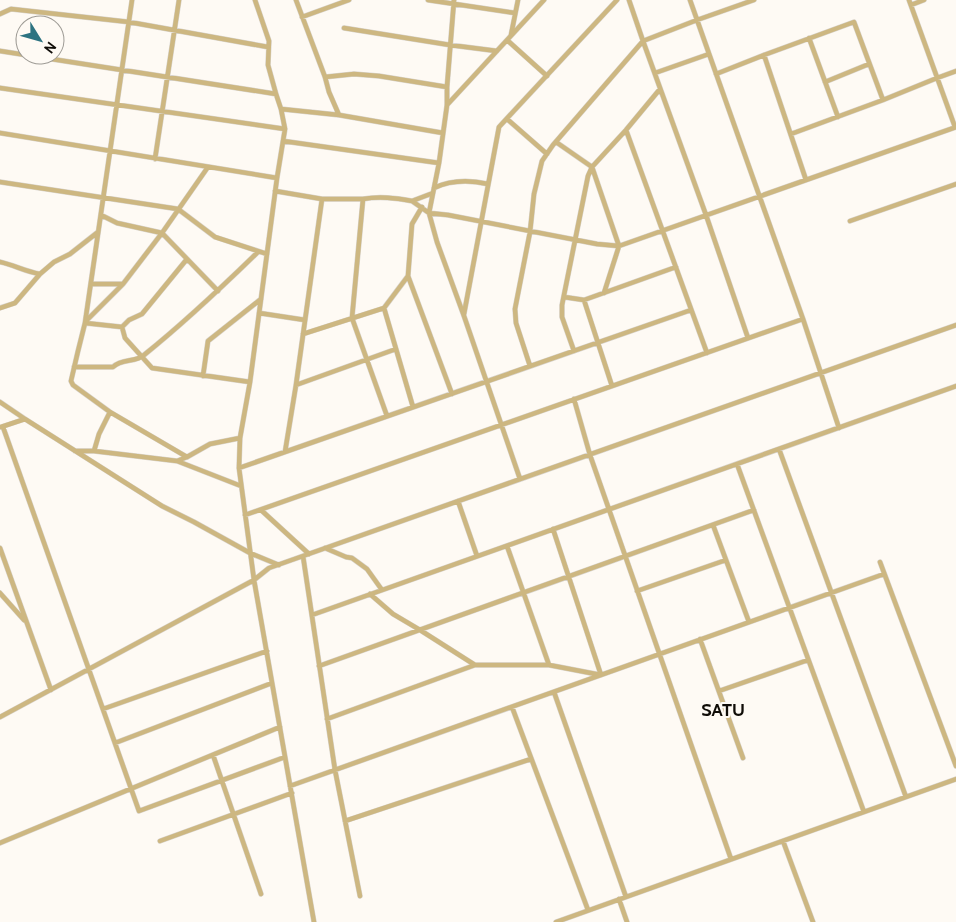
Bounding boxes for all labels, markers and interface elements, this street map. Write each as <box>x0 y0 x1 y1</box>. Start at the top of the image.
north arrow <box>15 15 65 65</box>
text: N <box>40 38 61 57</box>
district label: SATU <box>701 699 745 721</box>

